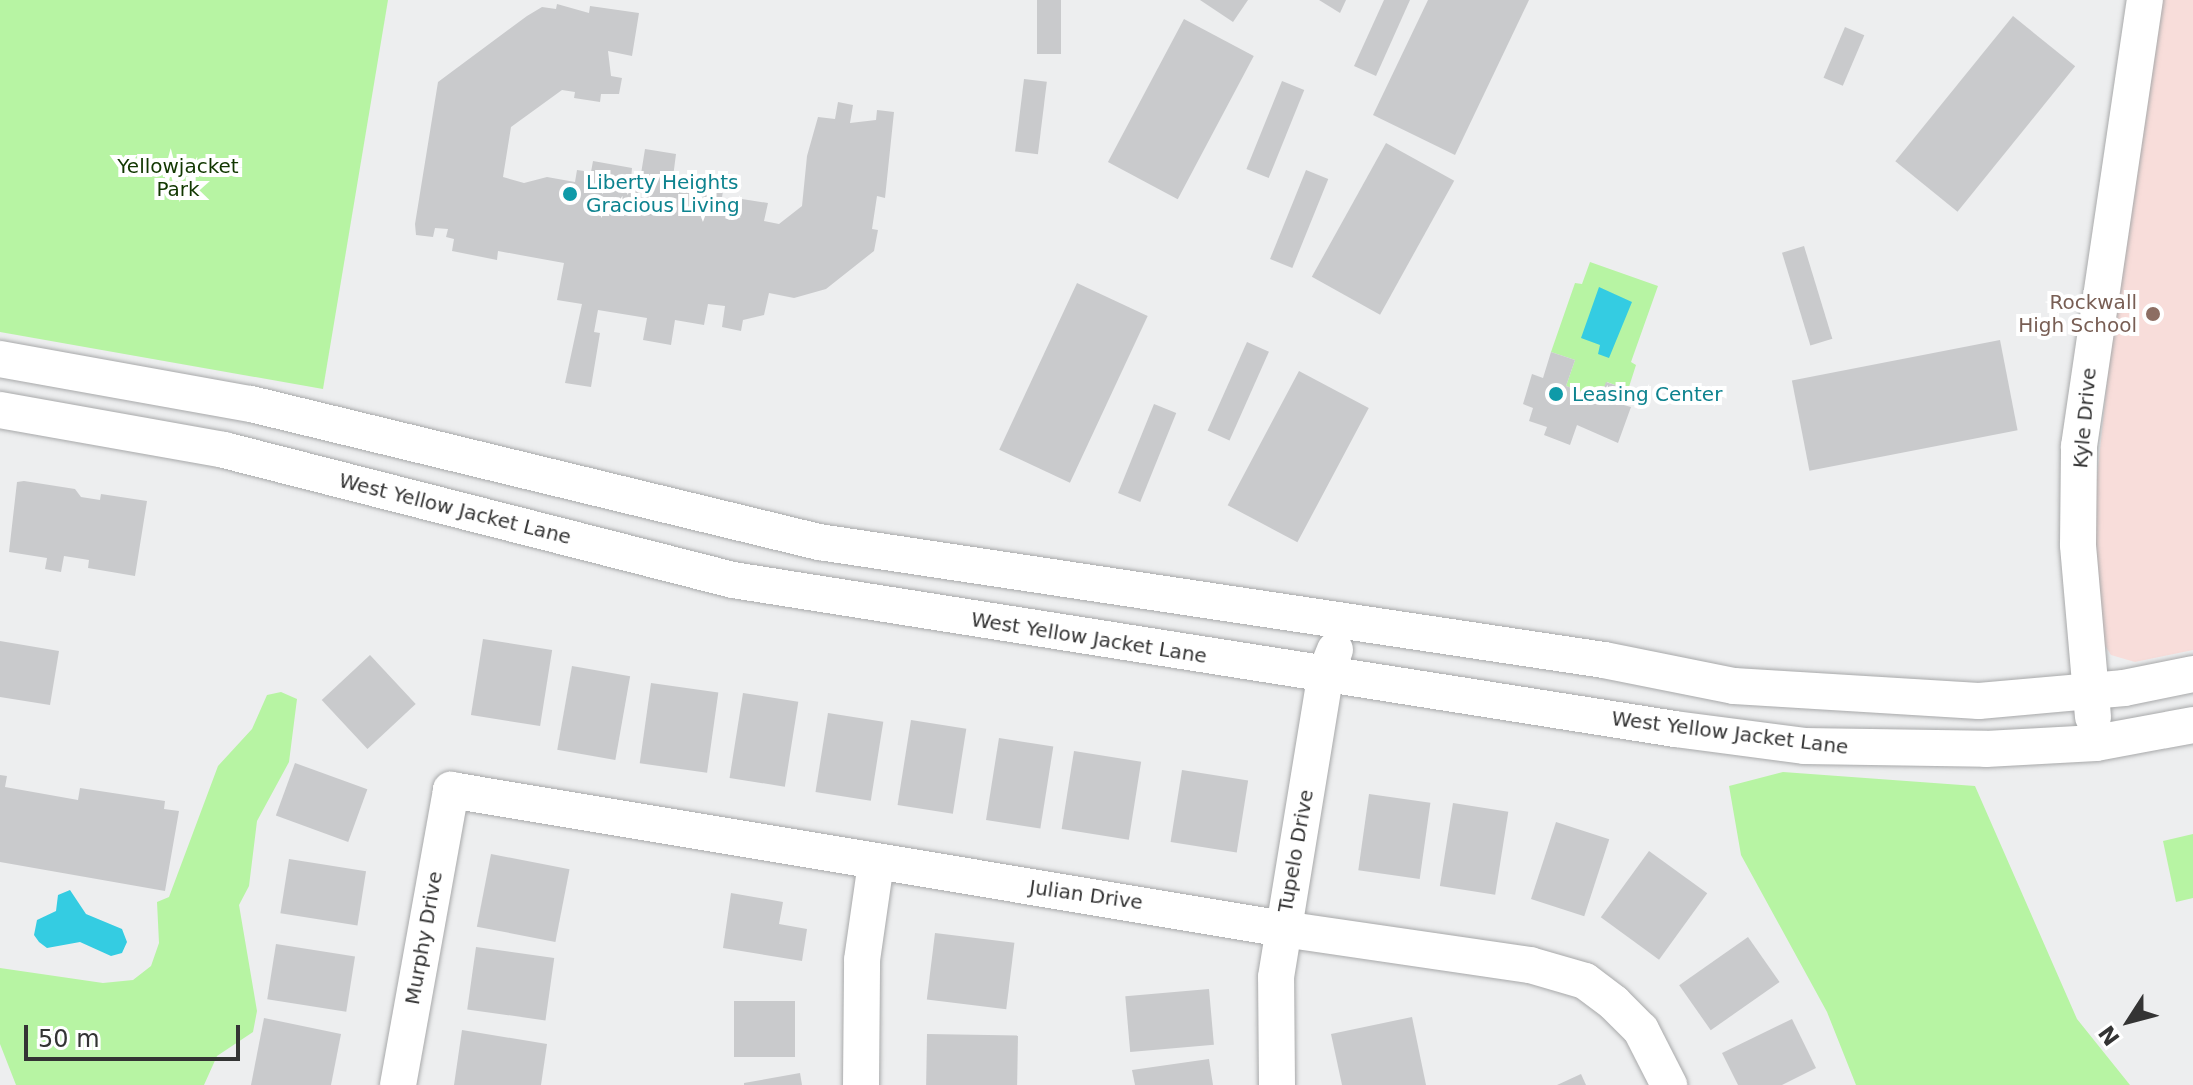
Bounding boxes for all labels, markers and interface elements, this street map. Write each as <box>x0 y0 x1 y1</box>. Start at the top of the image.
park label: Yellowjacket Park <box>117 155 239 202</box>
place label: Liberty Heights Gracious Living <box>586 170 740 217</box>
marker: Liberty Heights Gracious Living <box>561 185 579 203</box>
place label: Rockwall High School <box>2018 290 2137 337</box>
marker: Rockwall High School <box>2144 305 2162 323</box>
street label: Kyle Drive <box>2069 367 2101 469</box>
place label: Leasing Center <box>1572 382 1722 406</box>
marker: Leasing Center <box>1547 385 1565 403</box>
street label: West Yellow Jacket Lane <box>336 469 574 549</box>
street label: West Yellow Jacket Lane <box>969 608 1209 668</box>
street label: West Yellow Jacket Lane <box>1610 707 1850 759</box>
street label: Tupelo Drive <box>1273 788 1319 914</box>
street label: Murphy Drive <box>400 869 448 1007</box>
street label: Julian Drive <box>1028 875 1144 915</box>
north arrow <box>2089 981 2169 1061</box>
scale bar <box>28 1009 244 1059</box>
text: N <box>2094 1021 2125 1050</box>
text: 50 m <box>38 1025 100 1053</box>

